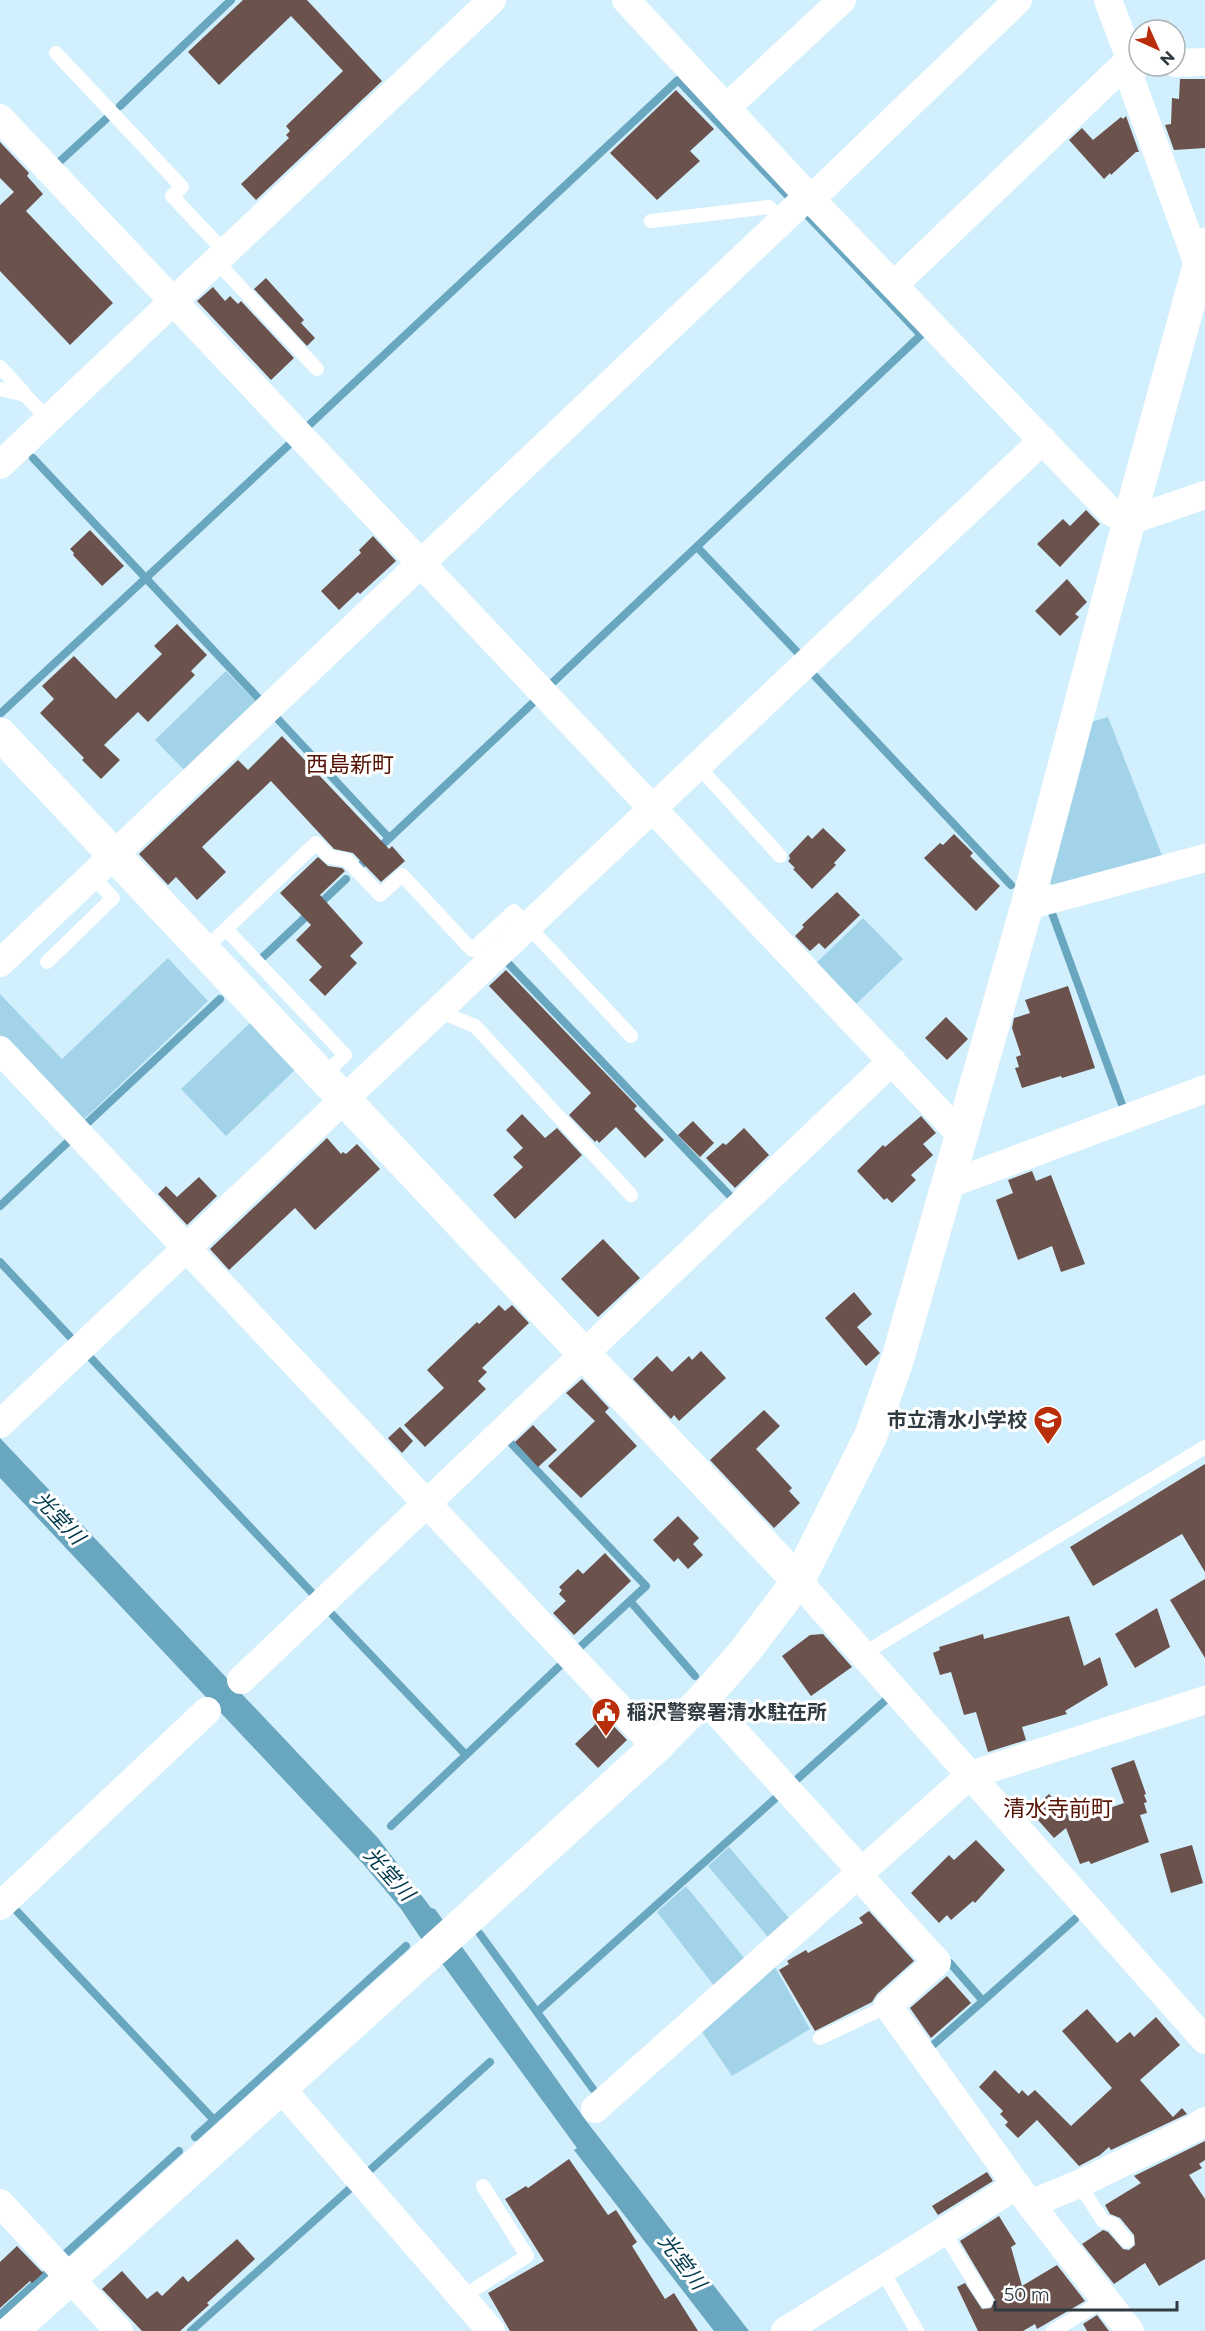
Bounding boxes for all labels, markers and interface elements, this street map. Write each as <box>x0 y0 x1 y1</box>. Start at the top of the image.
north arrow <box>1127 18 1187 78</box>
text: N <box>1156 47 1179 70</box>
district label: 西島新町 <box>306 751 394 778</box>
school or university icon: 市立清水小学校 <box>1032 1404 1064 1446</box>
place label: 市立清水小学校 <box>887 1408 1027 1432</box>
water label: 光堂川 <box>29 1486 91 1551</box>
public building icon: 稲沢警察署清水駐在所 <box>590 1696 622 1738</box>
place label: 稲沢警察署清水駐在所 <box>627 1700 827 1724</box>
district label: 清水寺前町 <box>1003 1795 1113 1822</box>
water label: 光堂川 <box>359 1842 421 1907</box>
water label: 光堂川 <box>653 2229 713 2296</box>
scale bar <box>995 2274 1176 2312</box>
text: 50 m <box>1004 2284 1050 2306</box>

